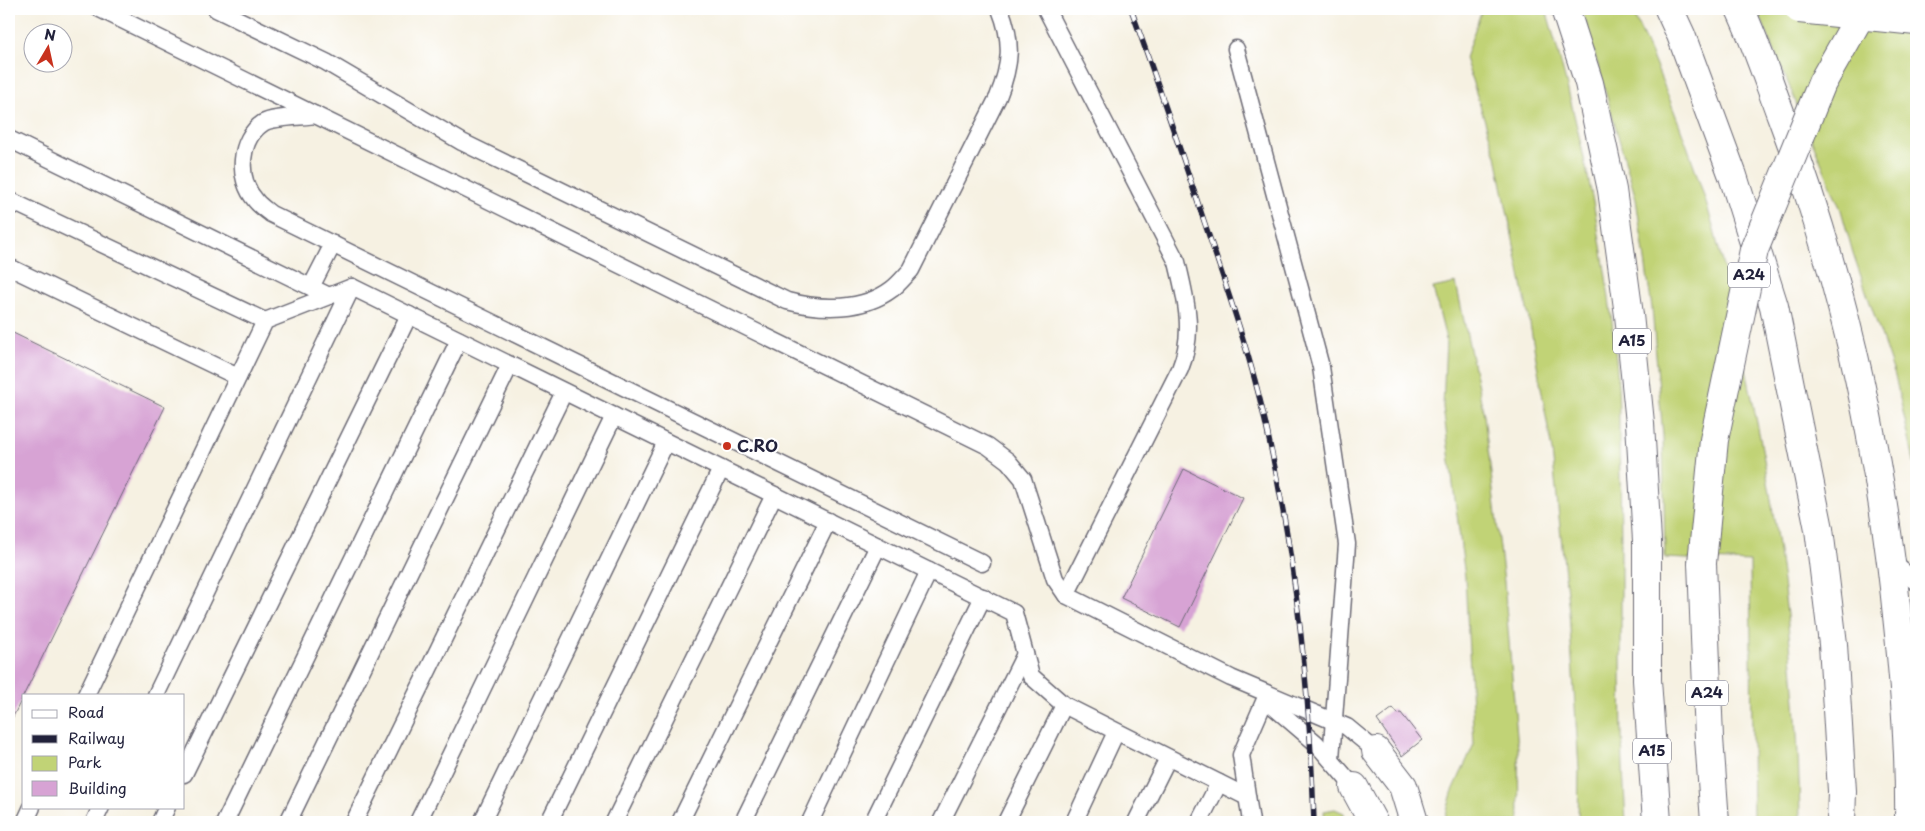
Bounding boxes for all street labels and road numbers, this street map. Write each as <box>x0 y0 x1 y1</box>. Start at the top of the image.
road number: A24 <box>1728 262 1770 288</box>
road number: A15 <box>1613 328 1651 354</box>
road number: A24 <box>1686 680 1728 706</box>
road number: A15 <box>1633 738 1671 764</box>

